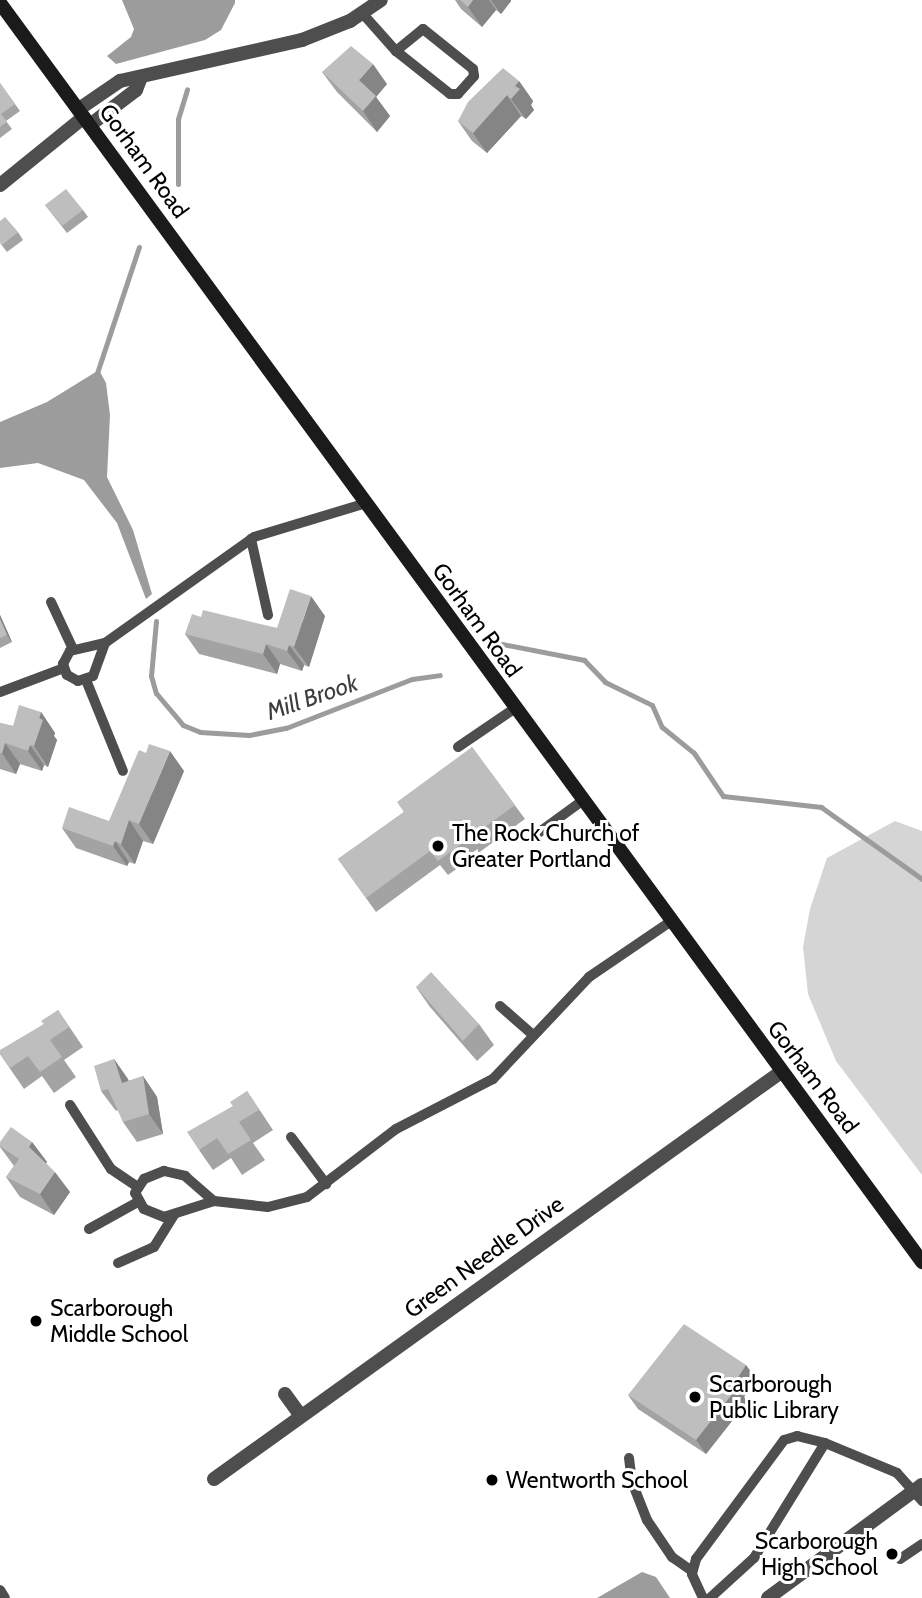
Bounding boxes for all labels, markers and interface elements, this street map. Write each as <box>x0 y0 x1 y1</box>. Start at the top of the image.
street label: Gorham Road <box>93 99 195 223</box>
street label: Gorham Road <box>426 558 528 682</box>
water label: Mill Brook <box>263 668 361 726</box>
place label: The Rock Church of Greater Portland <box>452 819 639 873</box>
marker: The Rock Church of Greater Portland <box>430 838 446 854</box>
street label: Gorham Road <box>762 1015 864 1139</box>
street label: Green Needle Drive <box>399 1190 569 1324</box>
place label: Scarborough Middle School <box>50 1294 188 1348</box>
marker: Scarborough Middle School <box>28 1313 44 1329</box>
place label: Scarborough Public Library <box>709 1370 839 1424</box>
marker: Scarborough Public Library <box>687 1389 703 1405</box>
place label: Wentworth School <box>506 1466 688 1494</box>
marker: Wentworth School <box>484 1472 500 1488</box>
place label: Scarborough High School <box>755 1527 878 1581</box>
marker: Scarborough High School <box>884 1546 900 1562</box>

